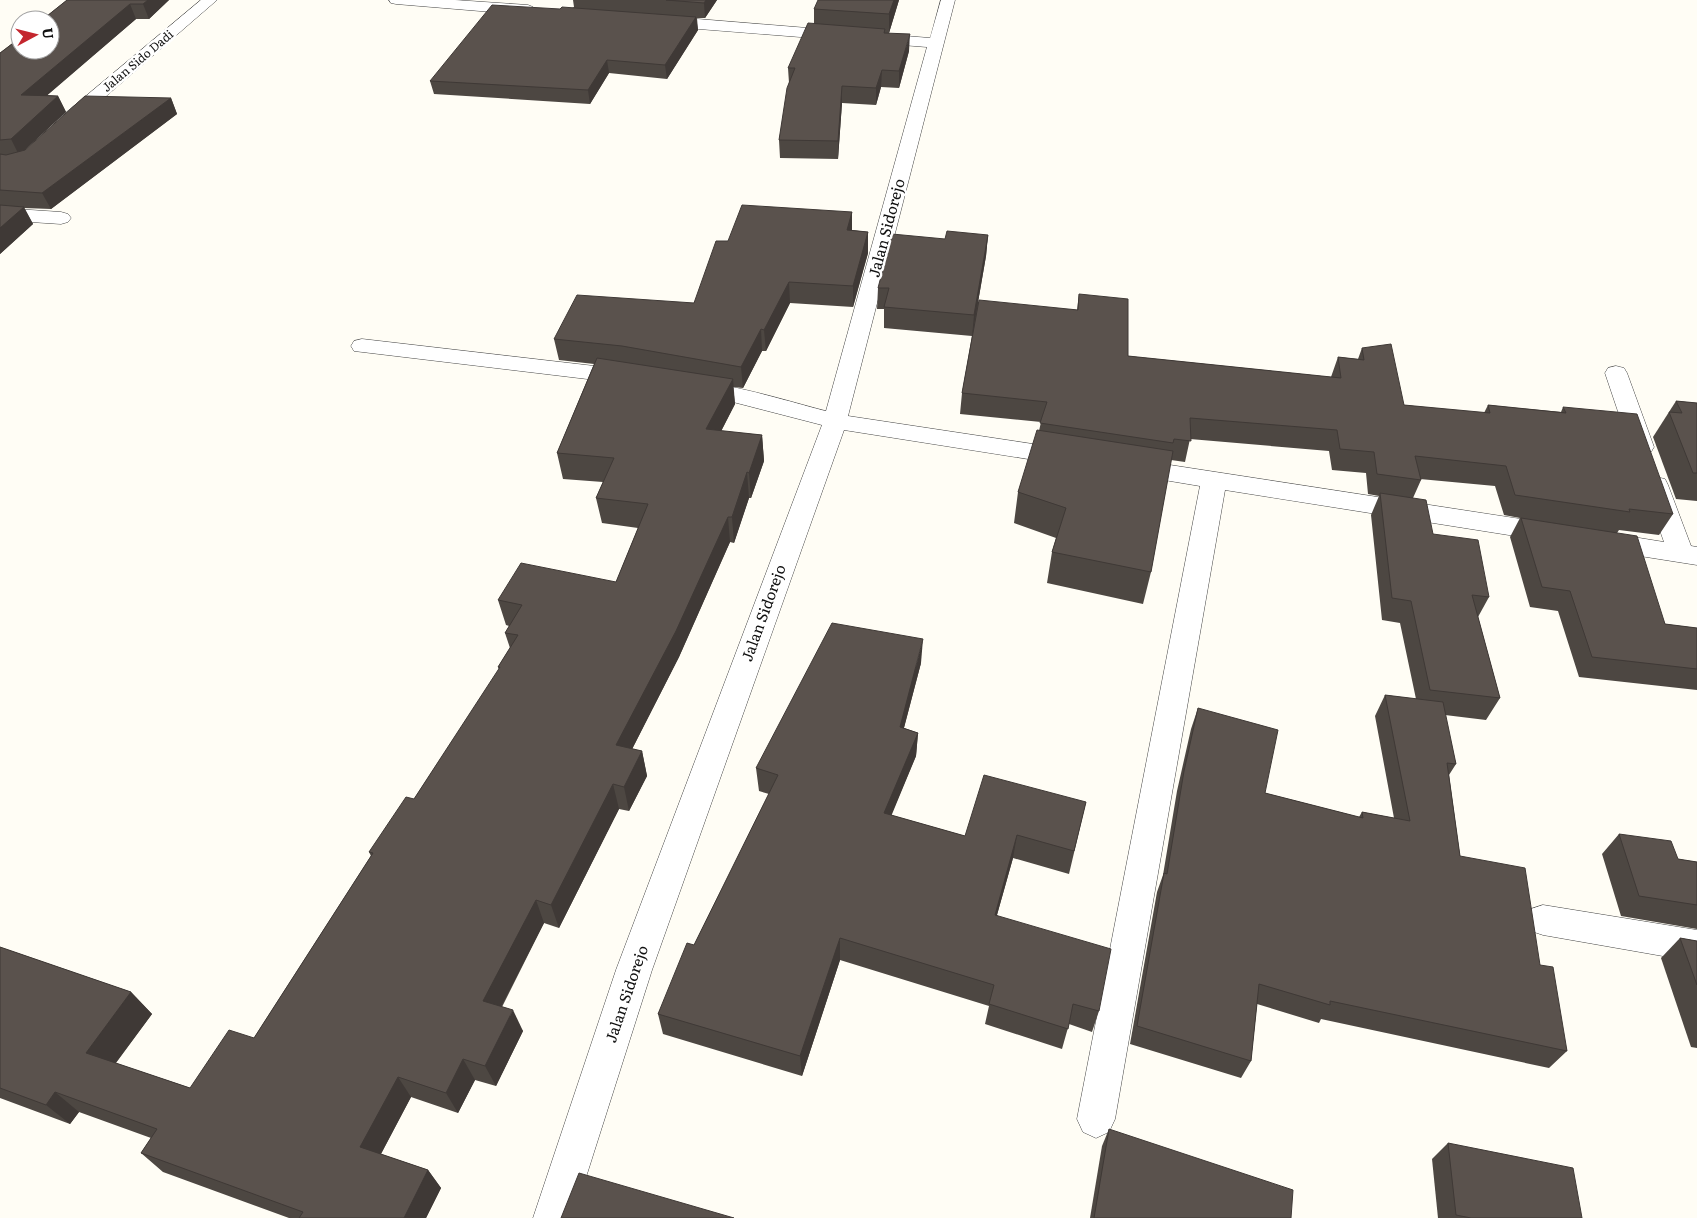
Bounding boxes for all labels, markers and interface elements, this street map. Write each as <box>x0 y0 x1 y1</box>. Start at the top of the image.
north arrow <box>10 10 60 60</box>
street label: Jalan Sido Dadi <box>98 25 177 95</box>
text: U <box>38 27 59 40</box>
street label: Jalan Sidorejo <box>861 175 910 280</box>
street label: Jalan Sidorejo <box>734 561 791 664</box>
street label: Jalan Sidorejo <box>598 942 653 1045</box>

